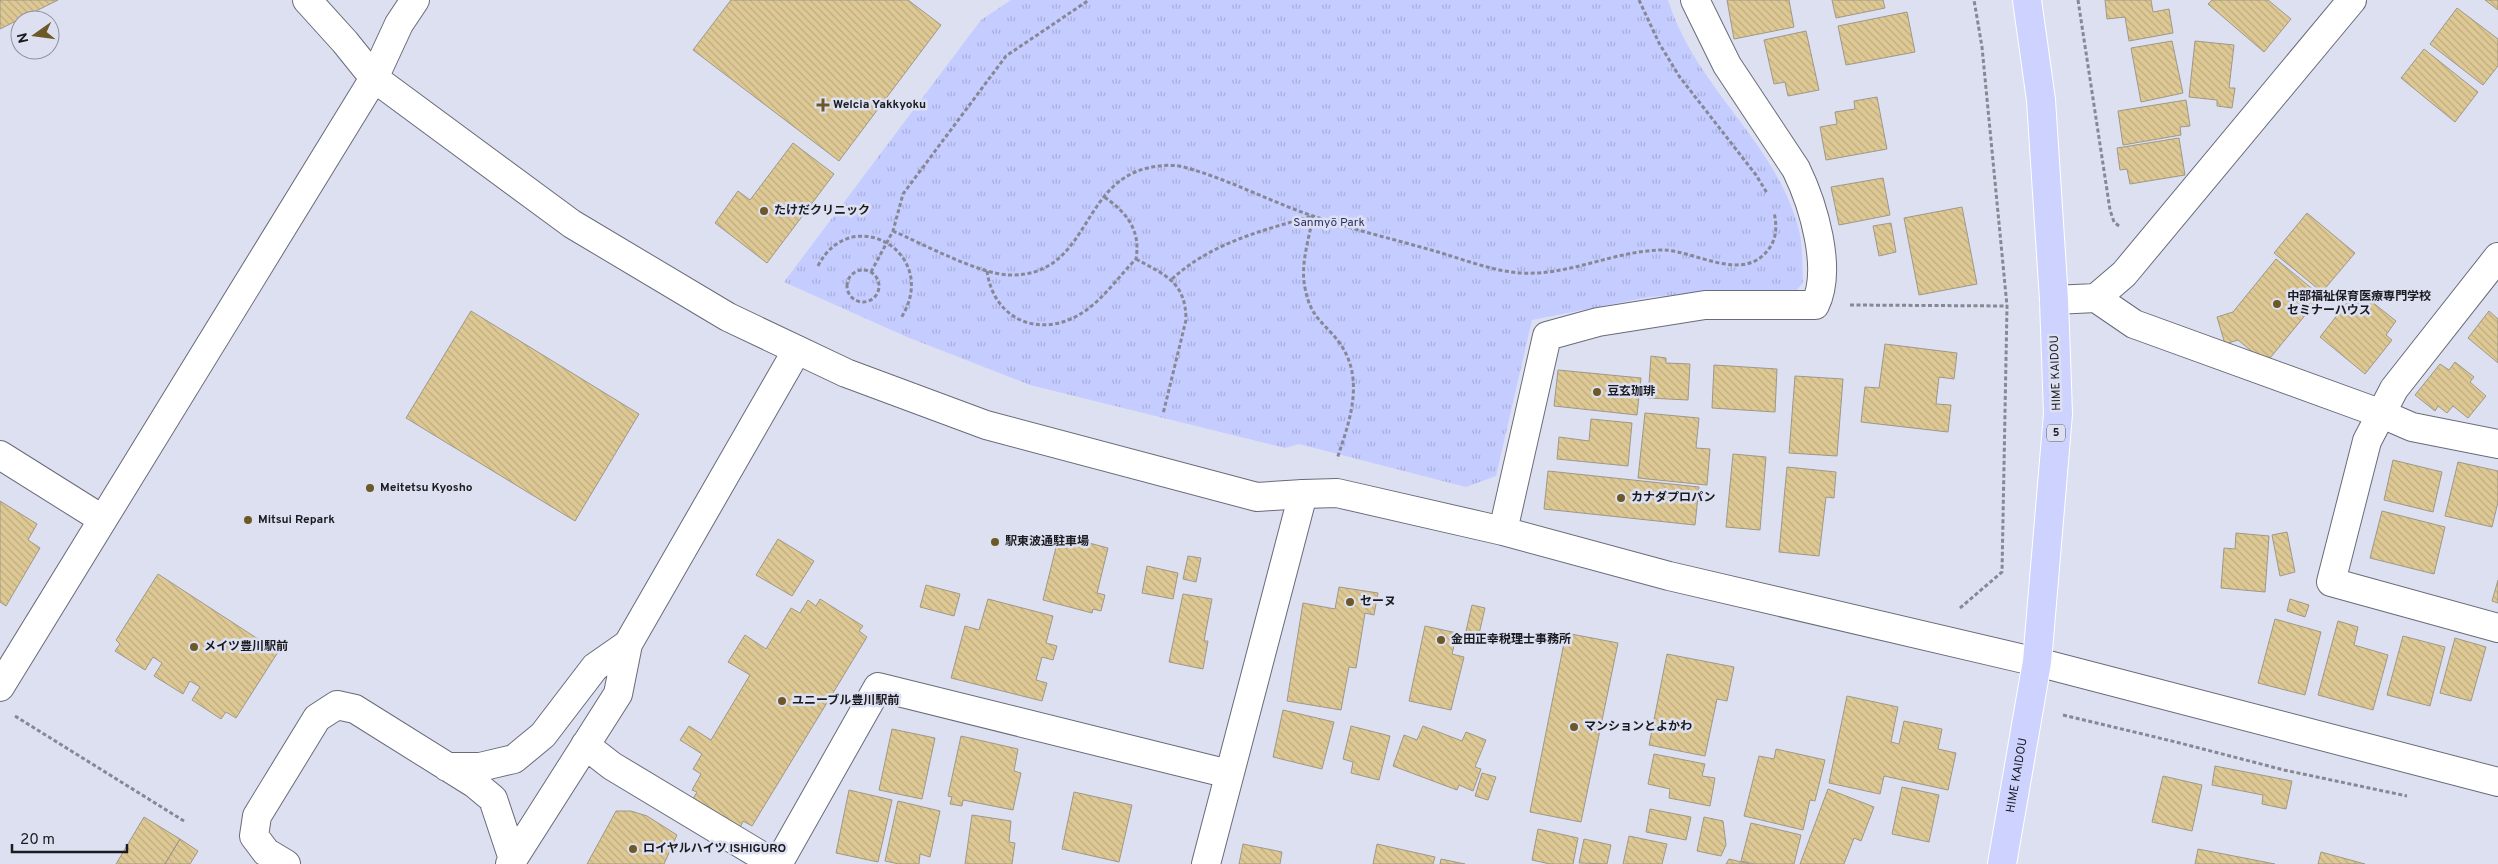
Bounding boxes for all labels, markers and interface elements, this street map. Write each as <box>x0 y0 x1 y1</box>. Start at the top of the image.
north arrow <box>10 10 60 60</box>
text: N <box>14 31 33 45</box>
place label: Welcia Yakkyoku <box>833 97 926 113</box>
marker: Welcia Yakkyoku <box>817 99 829 111</box>
place label: たけだクリニック <box>774 203 870 219</box>
marker: たけだクリニック <box>758 205 770 217</box>
park label: Sanmyō Park <box>1293 215 1365 231</box>
place label: 中部福祉保育医療専門学校 セミナーハウス <box>2287 289 2431 319</box>
marker: 中部福祉保育医療専門学校 セミナーハウス <box>2271 298 2283 310</box>
street label: HIME KAIDOU <box>2047 335 2065 411</box>
place label: 豆玄珈琲 <box>1607 384 1655 400</box>
marker: 豆玄珈琲 <box>1591 386 1603 398</box>
road number: 5 <box>2047 424 2065 442</box>
place label: Meitetsu Kyosho <box>380 480 473 496</box>
marker: Meitetsu Kyosho <box>364 482 376 494</box>
place label: カナダプロパン <box>1631 490 1716 506</box>
marker: カナダプロパン <box>1615 492 1627 504</box>
place label: Mitsui Repark <box>258 512 335 528</box>
marker: Mitsui Repark <box>242 514 254 526</box>
place label: 駅東波通駐車場 <box>1005 534 1089 550</box>
marker: 駅東波通駐車場 <box>989 536 1001 548</box>
place label: セーヌ <box>1360 594 1396 610</box>
marker: セーヌ <box>1344 596 1356 608</box>
place label: 金田正幸税理士事務所 <box>1451 632 1571 648</box>
marker: 金田正幸税理士事務所 <box>1435 634 1447 646</box>
place label: メイツ豊川駅前 <box>204 639 288 655</box>
marker: メイツ豊川駅前 <box>188 641 200 653</box>
place label: ユニーブル豊川駅前 <box>792 693 899 709</box>
marker: ユニーブル豊川駅前 <box>776 695 788 707</box>
place label: マンションとよかわ <box>1584 719 1692 735</box>
marker: マンションとよかわ <box>1568 721 1580 733</box>
street label: HIME KAIDOU <box>2003 737 2032 814</box>
scale bar <box>12 822 128 854</box>
text: 20 m <box>20 831 55 850</box>
place label: ロイヤルハイツ ISHIGURO <box>643 841 786 857</box>
marker: ロイヤルハイツ ISHIGURO <box>627 843 639 855</box>

